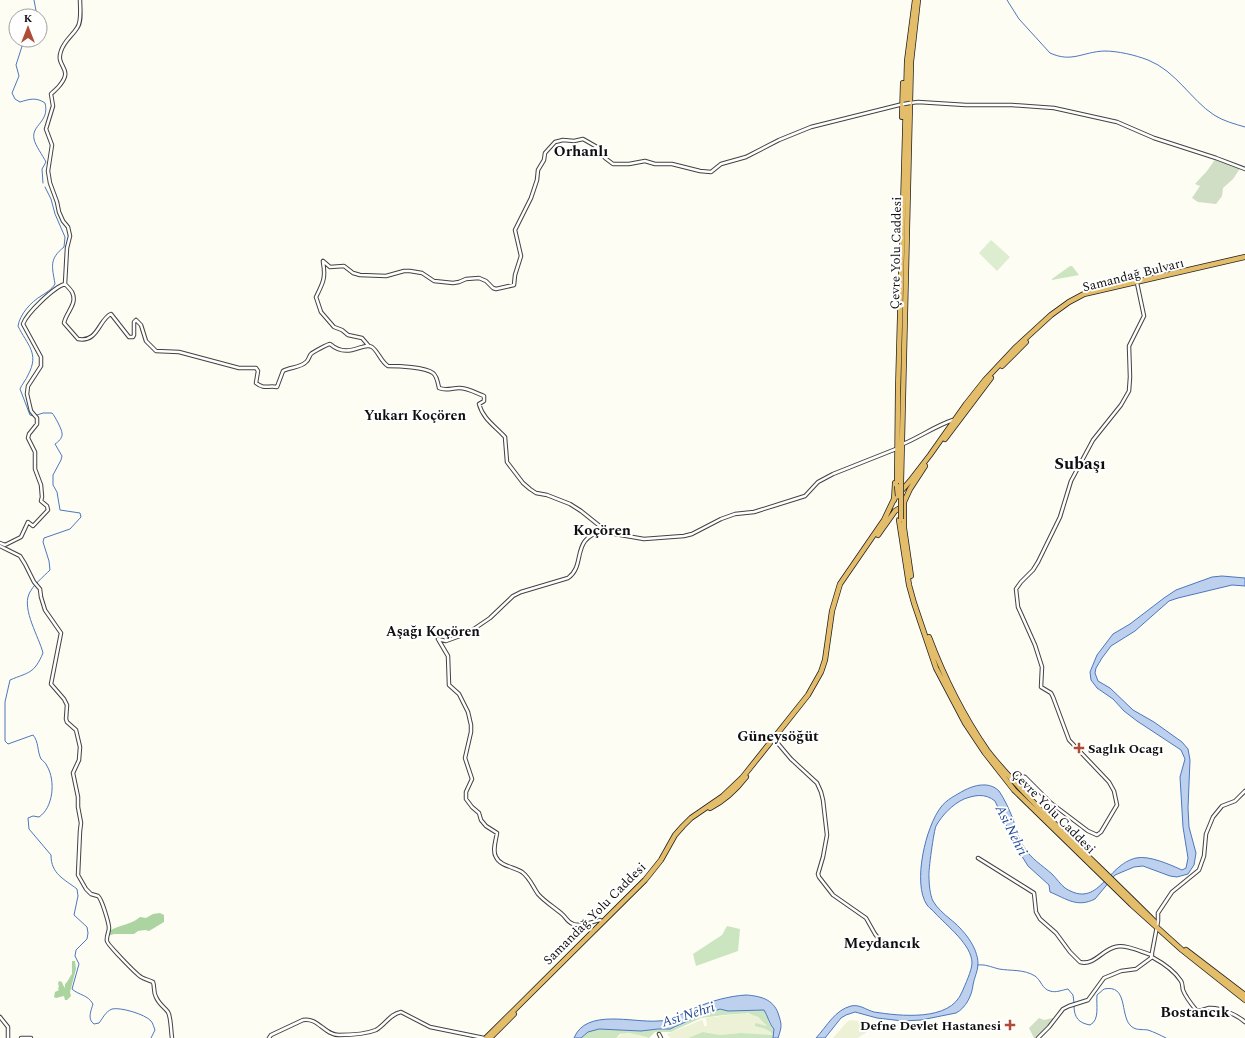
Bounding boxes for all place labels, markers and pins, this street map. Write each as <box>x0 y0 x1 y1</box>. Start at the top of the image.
place label: Saglık Ocagı <box>1088 739 1163 759</box>
marker: Saglık Ocagı <box>1073 742 1085 754</box>
place label: Defne Devlet Hastanesi <box>860 1016 1001 1036</box>
marker: Defne Devlet Hastanesi <box>1004 1019 1016 1031</box>

